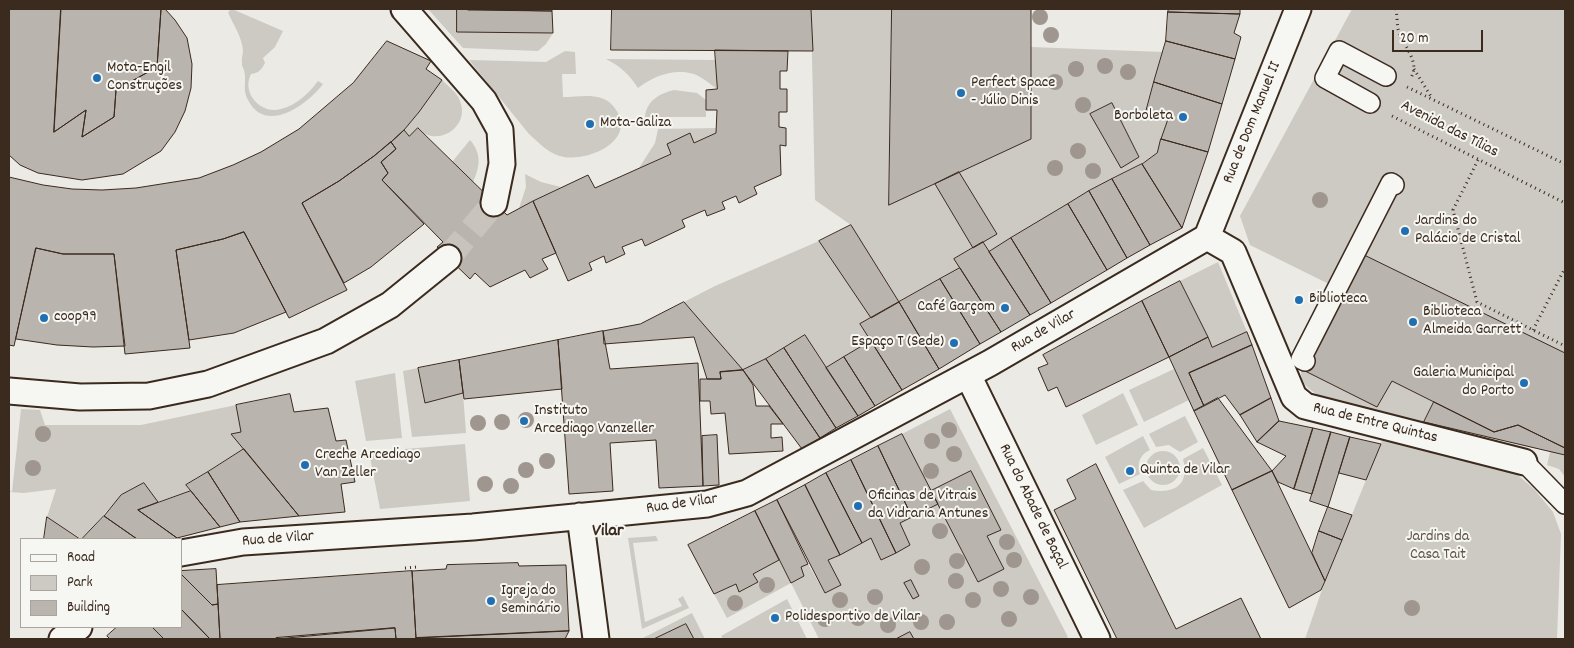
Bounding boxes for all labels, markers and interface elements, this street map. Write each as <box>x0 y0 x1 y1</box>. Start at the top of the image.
scale bar <box>1394 20 1485 52</box>
text: 20 m <box>1400 28 1428 50</box>
place label: Mota-Engil Construções <box>107 59 182 97</box>
street label: Rua de Dom Manuel II <box>1220 59 1286 187</box>
marker: Mota-Engil Construções <box>91 72 103 84</box>
place label: Perfect Space - Júlio Dinis <box>971 74 1055 112</box>
marker: Perfect Space - Júlio Dinis <box>955 87 967 99</box>
street label: Avenida das Tílias <box>1397 97 1501 163</box>
place label: Borboleta <box>1114 107 1173 127</box>
marker: Borboleta <box>1177 111 1189 123</box>
place label: Mota-Galiza <box>600 114 671 134</box>
marker: Mota-Galiza <box>584 118 596 130</box>
place label: Jardins do Palácio de Cristal <box>1415 212 1521 250</box>
marker: Jardins do Palácio de Cristal <box>1399 225 1411 237</box>
place label: Biblioteca <box>1309 290 1367 310</box>
marker: Biblioteca <box>1293 294 1305 306</box>
place label: Café Garçom <box>917 298 995 318</box>
marker: Café Garçom <box>999 302 1011 314</box>
place label: Biblioteca Almeida Garrett <box>1423 303 1521 341</box>
street label: Rua de Vilar <box>1008 306 1080 358</box>
place label: coop99 <box>54 308 97 328</box>
marker: coop99 <box>38 312 50 324</box>
marker: Biblioteca Almeida Garrett <box>1407 316 1419 328</box>
place label: Espaço T (Sede) <box>851 333 944 353</box>
marker: Espaço T (Sede) <box>948 337 960 349</box>
place label: Galeria Municipal do Porto <box>1413 364 1514 402</box>
marker: Galeria Municipal do Porto <box>1518 377 1530 389</box>
street label: Rua de Entre Quintas <box>1311 399 1439 449</box>
place label: Instituto Arcediago Vanzeller <box>534 402 654 440</box>
marker: Instituto Arcediago Vanzeller <box>518 415 530 427</box>
street label: Rua do Abade de Baçal <box>993 441 1071 573</box>
place label: Creche Arcediago Van Zeller <box>315 446 421 484</box>
marker: Creche Arcediago Van Zeller <box>299 459 311 471</box>
place label: Quinta de Vilar <box>1140 461 1230 481</box>
marker: Quinta de Vilar <box>1124 465 1136 477</box>
place label: Oficinas de Vitrais da Vidraria Antunes <box>868 487 988 525</box>
street label: Rua de Vilar <box>645 490 719 520</box>
marker: Oficinas de Vitrais da Vidraria Antunes <box>852 500 864 512</box>
district label: Vilar <box>592 522 624 544</box>
street label: Rua de Vilar <box>241 528 315 552</box>
park label: Jardins da Casa Tait <box>1407 528 1469 566</box>
legend <box>20 538 182 628</box>
text: Road <box>67 547 95 569</box>
text: Park <box>67 572 93 594</box>
place label: Igreja do Seminário <box>501 582 560 620</box>
marker: Igreja do Seminário <box>485 595 497 607</box>
text: Building <box>67 597 110 619</box>
place label: Polidesportivo de Vilar <box>785 608 920 628</box>
marker: Polidesportivo de Vilar <box>769 612 781 624</box>

